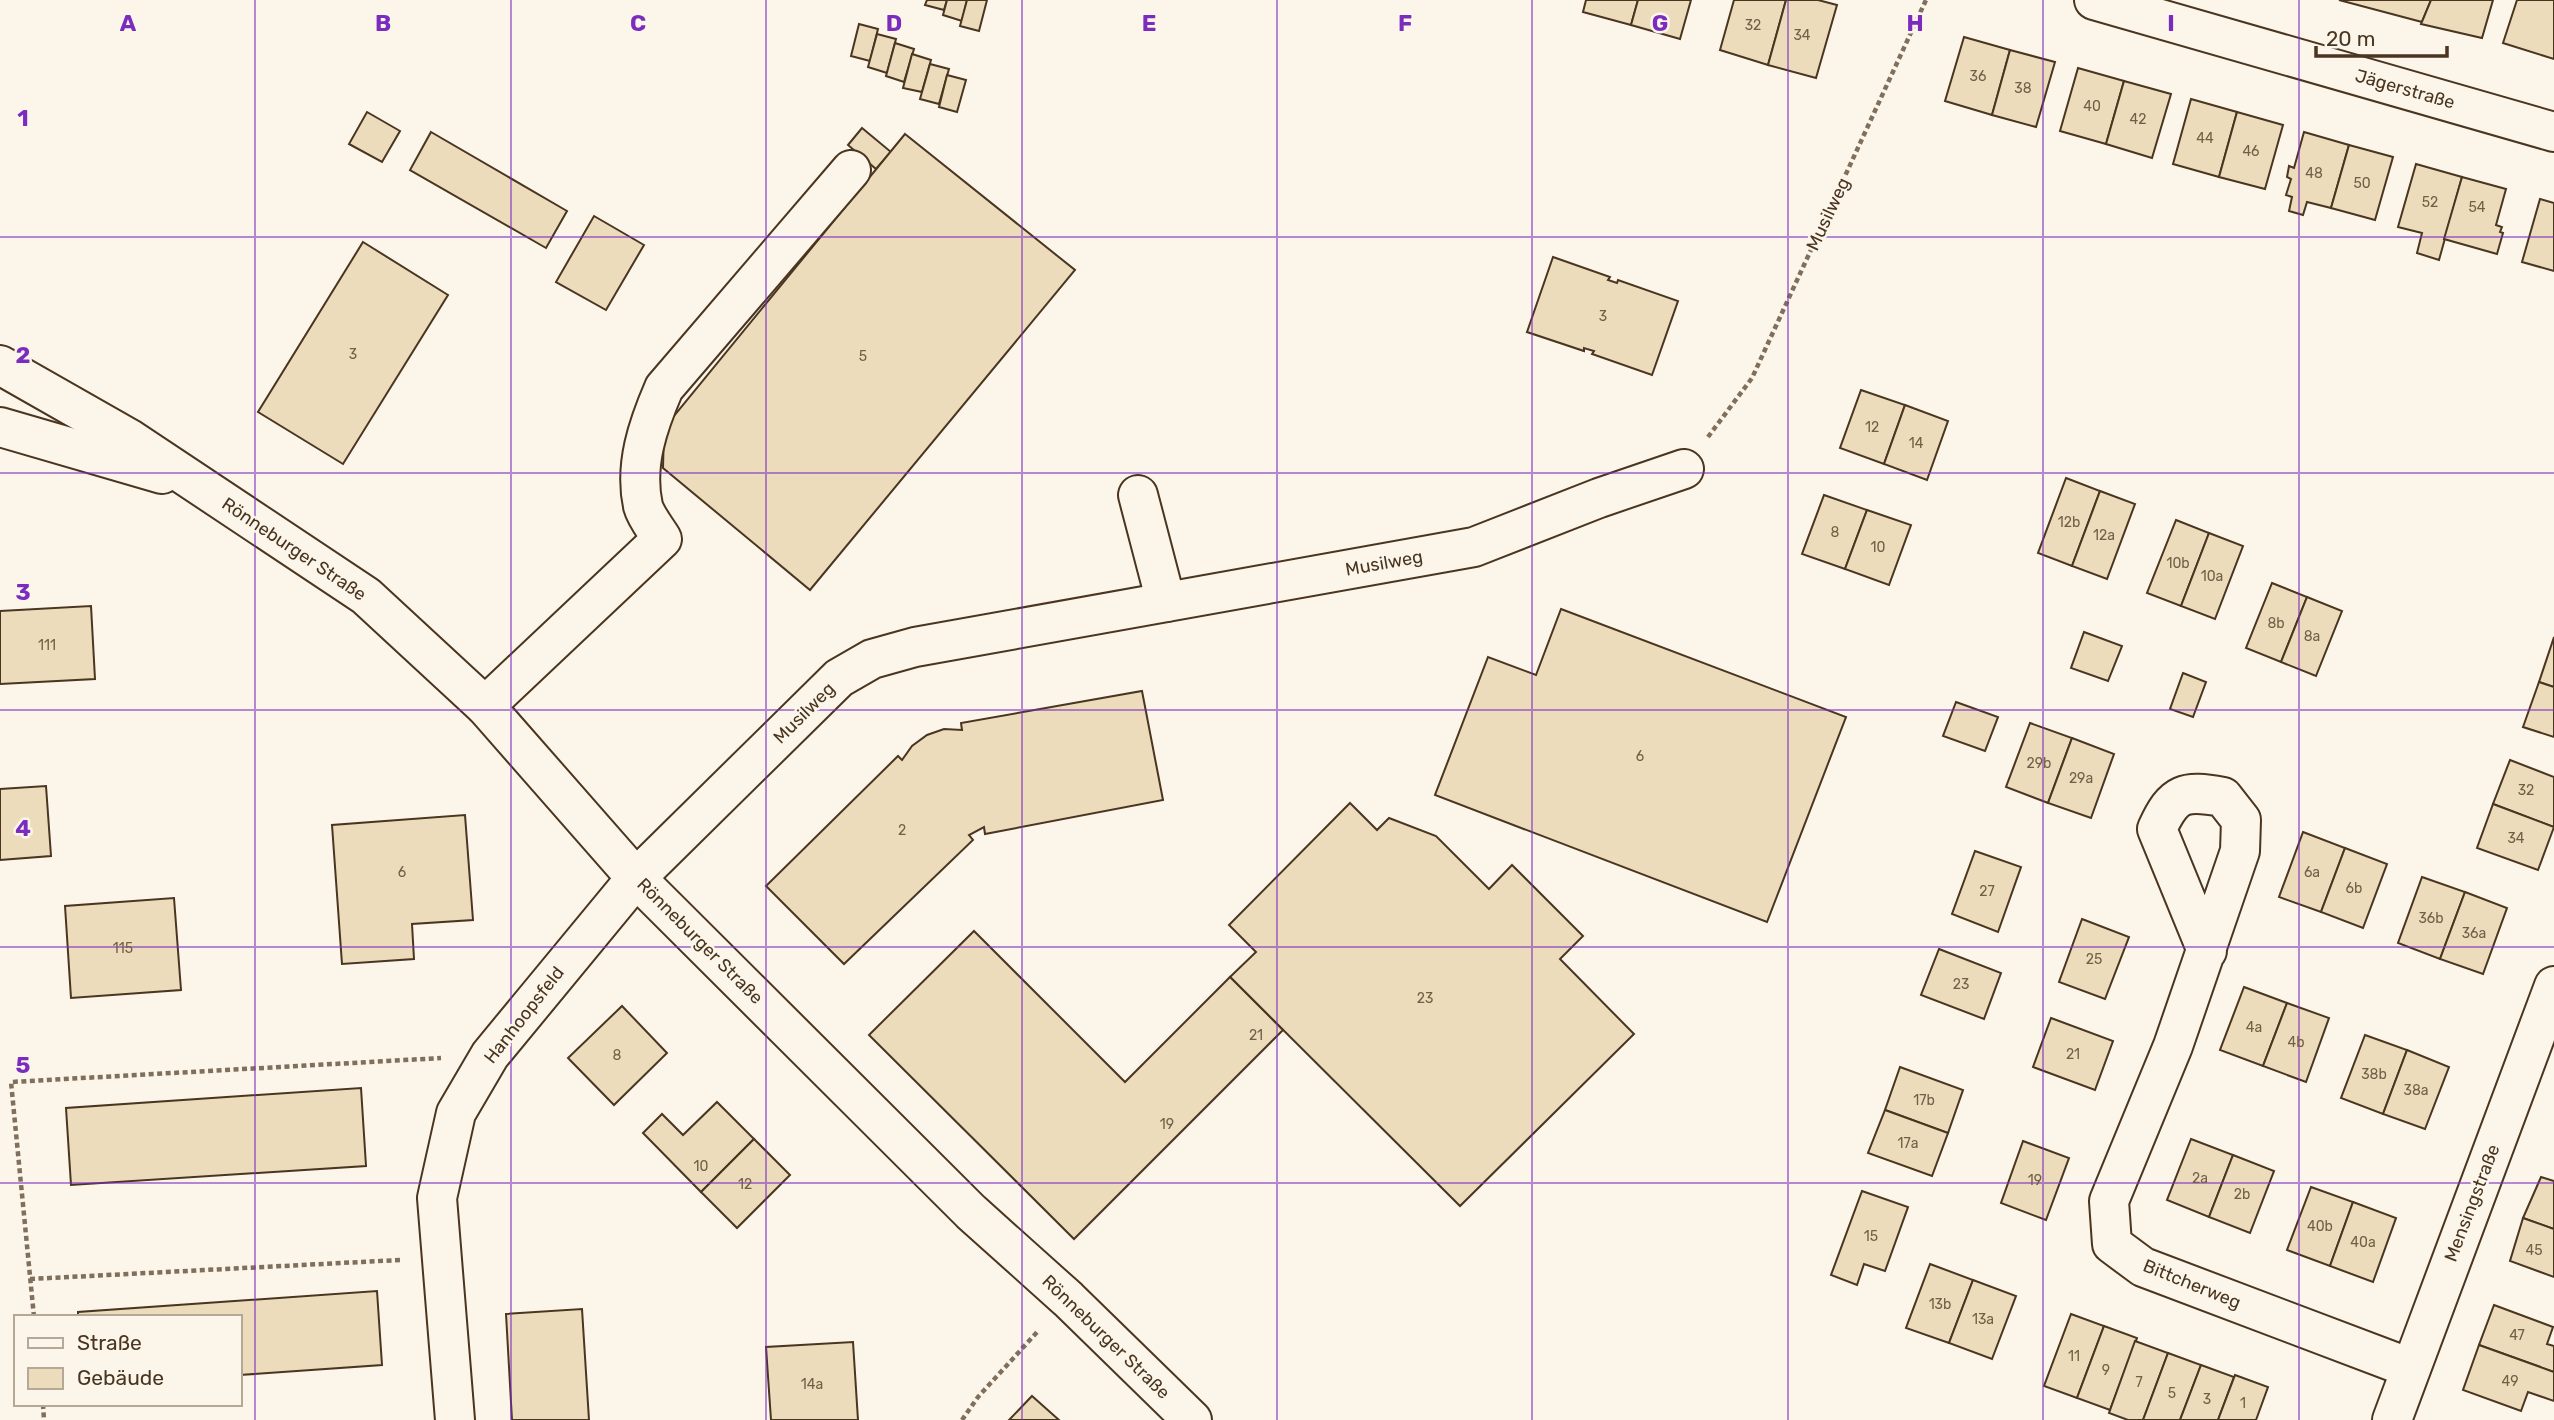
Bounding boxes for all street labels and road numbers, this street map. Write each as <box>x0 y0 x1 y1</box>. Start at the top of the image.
street label: Jägerstraße <box>2353 64 2457 114</box>
street label: Musilweg <box>1802 174 1854 254</box>
street label: Rönneburger Straße <box>218 493 370 605</box>
street label: Musilweg <box>1344 545 1424 581</box>
street label: Musilweg <box>769 678 839 748</box>
street label: Rönneburger Straße <box>632 873 768 1009</box>
street label: Hanhoopsfeld <box>479 962 569 1068</box>
street label: Mensingstraße <box>2440 1141 2504 1265</box>
street label: Bittcherweg <box>2140 1254 2244 1314</box>
street label: Rönneburger Straße <box>1037 1270 1175 1404</box>

